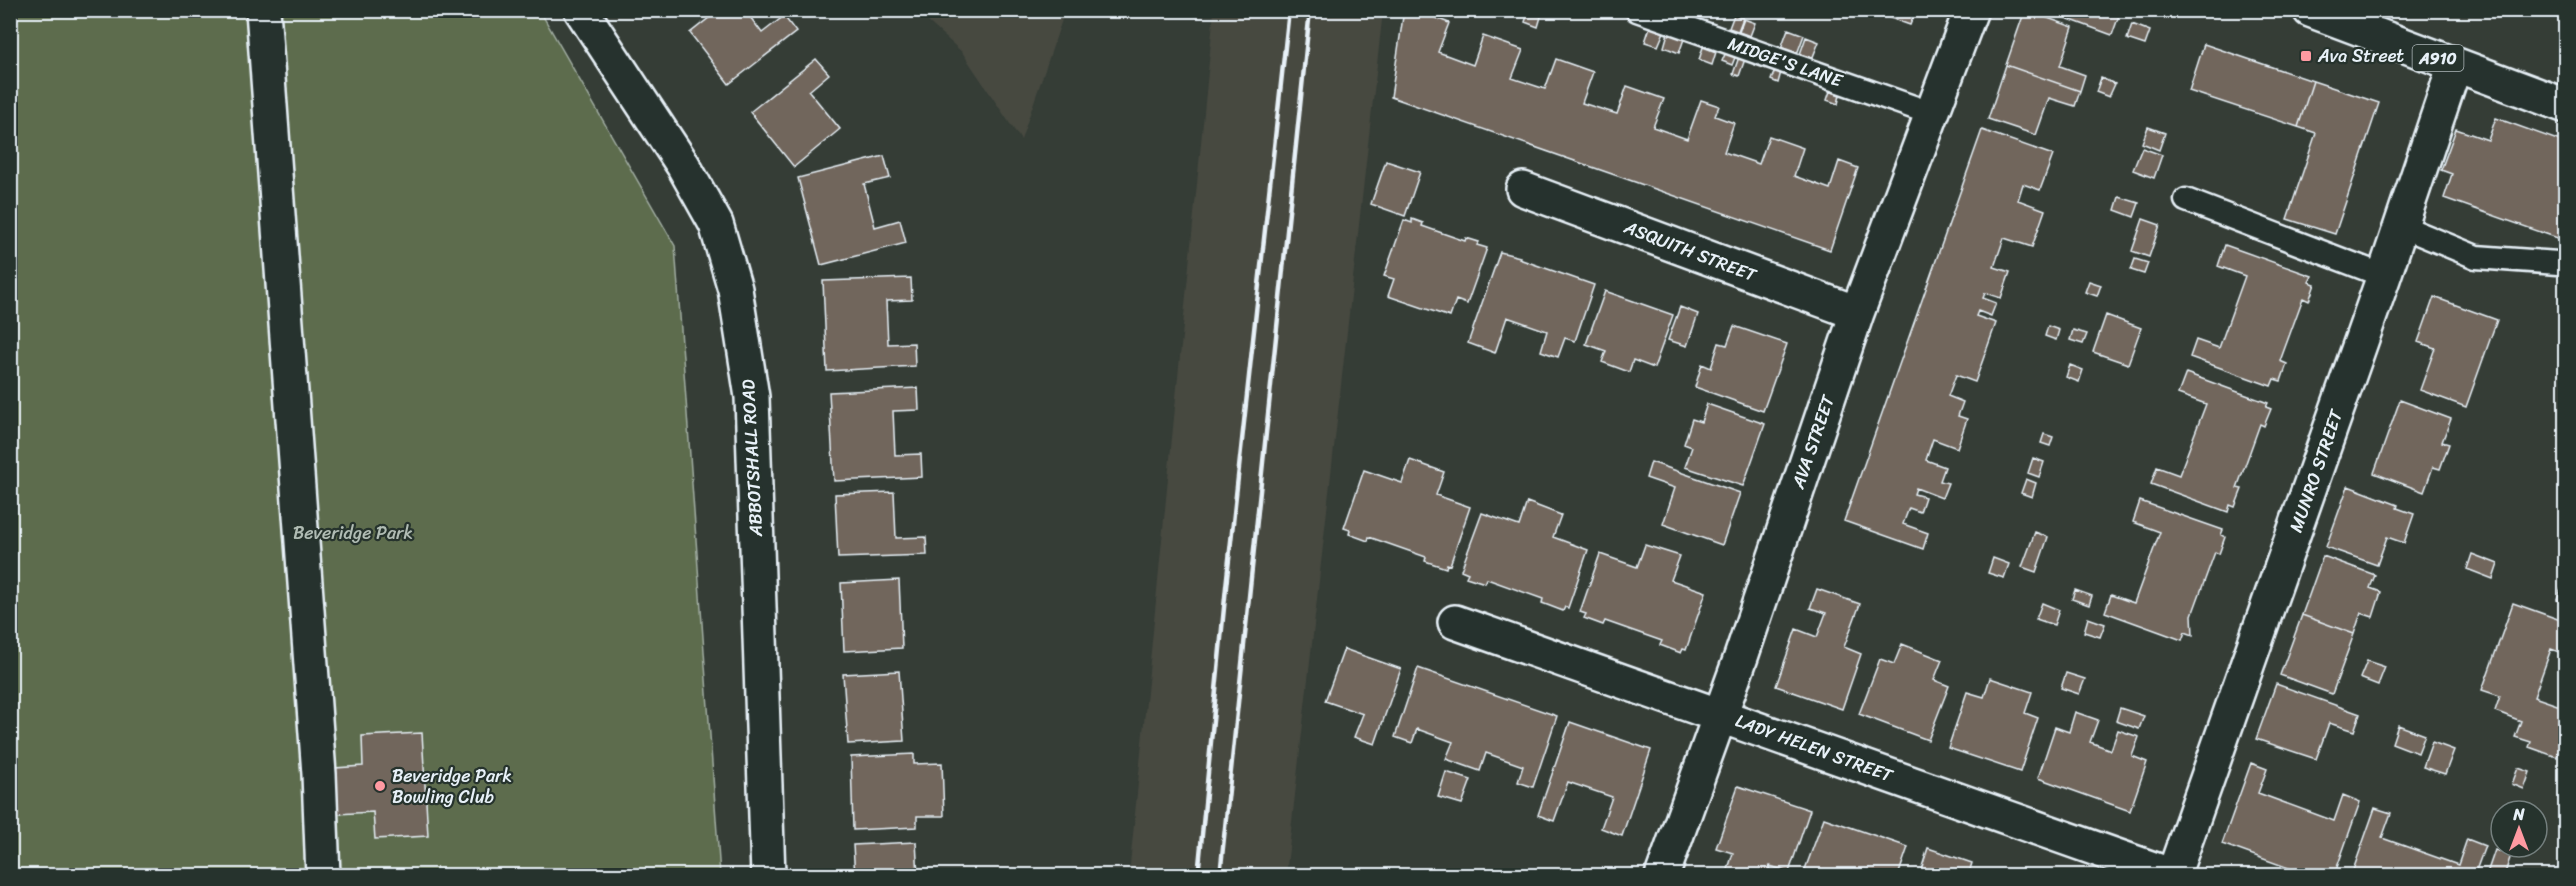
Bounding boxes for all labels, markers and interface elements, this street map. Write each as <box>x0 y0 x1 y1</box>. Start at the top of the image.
street label: MIDGE'S LANE <box>1723 27 1848 97</box>
place label: Ava Street <box>2317 40 2404 72</box>
road number: A910 <box>2412 45 2464 71</box>
marker: Ava Street <box>2299 49 2313 63</box>
street label: ASQUITH STREET <box>1618 211 1762 291</box>
street label: ABBOTSHALL ROAD <box>732 378 772 538</box>
street label: AVA STREET <box>1782 390 1844 494</box>
street label: MUNRO STREET <box>2280 404 2352 537</box>
park label: Beveridge Park <box>293 517 413 549</box>
street label: LADY HELEN STREET <box>1731 705 1898 792</box>
place label: Beveridge Park Bowling Club <box>392 760 512 813</box>
marker: Beveridge Park Bowling Club <box>373 779 387 793</box>
north arrow <box>2489 799 2549 859</box>
text: N <box>2512 800 2525 829</box>

